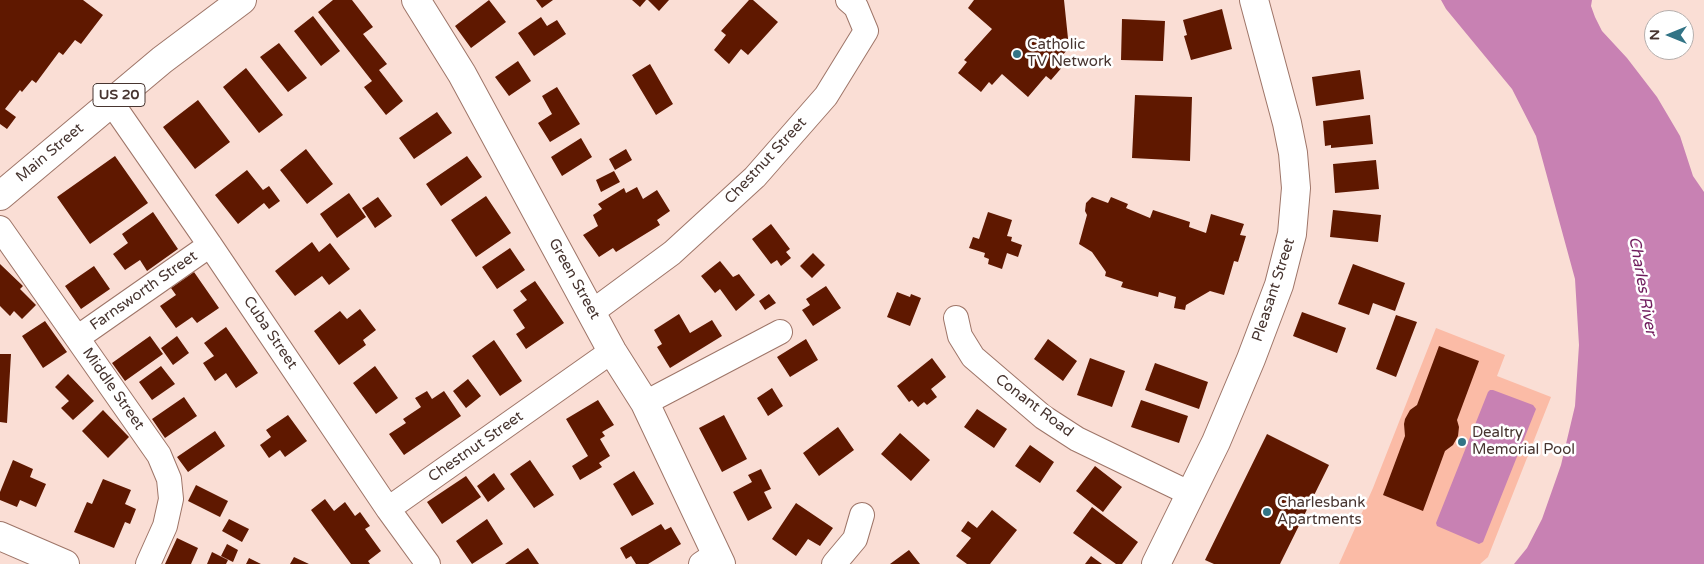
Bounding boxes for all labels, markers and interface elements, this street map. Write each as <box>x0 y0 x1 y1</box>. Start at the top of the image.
north arrow <box>1644 10 1694 60</box>
text: N <box>1646 29 1663 41</box>
place label: Catholic TV Network <box>1027 36 1112 71</box>
marker: Catholic TV Network <box>1011 48 1023 60</box>
road number: US 20 <box>93 84 145 106</box>
street label: Chestnut Street <box>721 114 811 208</box>
street label: Main Street <box>13 120 87 186</box>
street label: Green Street <box>544 235 604 323</box>
water label: Charles River <box>1624 235 1660 337</box>
street label: Pleasant Street <box>1249 236 1299 344</box>
street label: Farnsworth Street <box>87 247 201 335</box>
street label: Cuba Street <box>239 293 301 373</box>
street label: Middle Street <box>78 345 148 433</box>
street label: Conant Road <box>991 371 1077 441</box>
street label: Chestnut Street <box>425 408 527 486</box>
place label: Dealtry Memorial Pool <box>1472 424 1575 459</box>
marker: Dealtry Memorial Pool <box>1456 436 1468 448</box>
place label: Charlesbank Apartments <box>1277 494 1365 529</box>
marker: Charlesbank Apartments <box>1261 506 1273 518</box>

